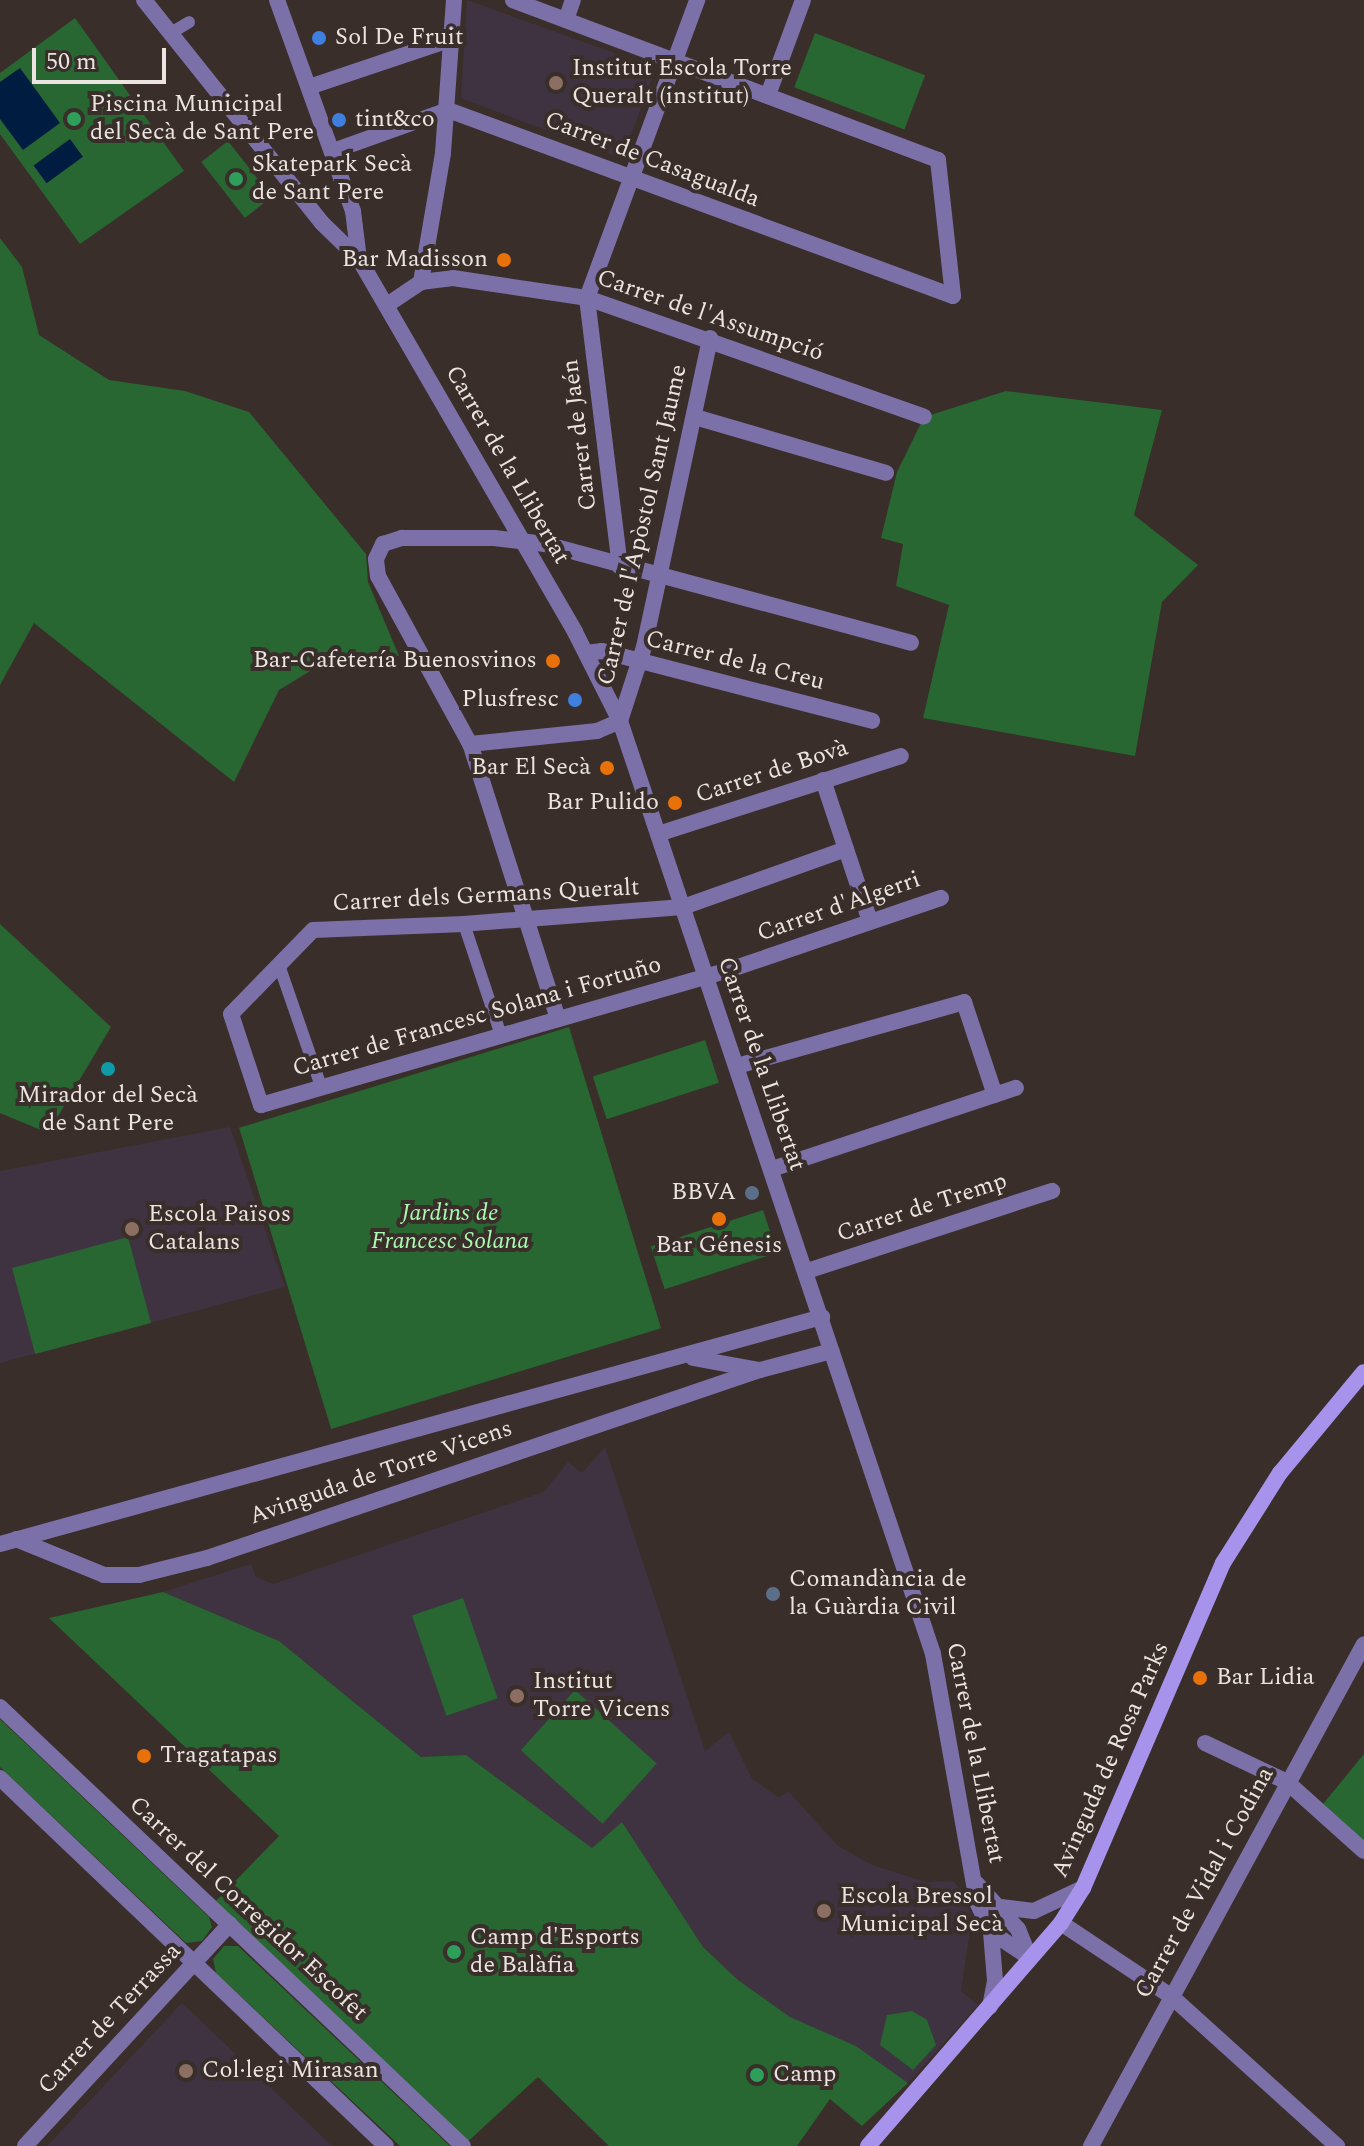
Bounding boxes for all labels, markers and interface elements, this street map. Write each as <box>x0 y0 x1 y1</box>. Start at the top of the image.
place label: Sol De Fruit <box>335 24 463 52</box>
marker: Sol De Fruit <box>310 29 328 47</box>
scale bar <box>36 32 170 82</box>
text: 50 m <box>46 44 97 80</box>
place label: Institut Escola Torre Queralt (institut) <box>572 55 792 111</box>
marker: Institut Escola Torre Queralt (institut) <box>547 74 565 92</box>
place label: Piscina Municipal del Secà de Sant Pere <box>90 91 314 147</box>
place label: tint&co <box>355 106 435 134</box>
street label: Carrer de Casagualda <box>540 106 764 214</box>
marker: Piscina Municipal del Secà de Sant Pere <box>65 110 83 128</box>
marker: tint&co <box>330 111 348 129</box>
place label: Skatepark Secà de Sant Pere <box>252 151 412 207</box>
marker: Skatepark Secà de Sant Pere <box>227 170 245 188</box>
place label: Bar Madisson <box>342 246 488 274</box>
marker: Bar Madisson <box>495 251 513 269</box>
street label: Carrer de l'Assumpció <box>593 264 827 368</box>
street label: Carrer de Jaén <box>556 358 604 512</box>
street label: Carrer de la Llibertat <box>438 361 576 569</box>
street label: Carrer de l'Apòstol Sant Jaume <box>592 362 694 688</box>
street label: Carrer de la Creu <box>643 625 827 697</box>
place label: Bar-Cafetería Buenosvinos <box>253 647 537 675</box>
marker: Bar-Cafetería Buenosvinos <box>544 652 562 670</box>
place label: Plusfresc <box>462 686 559 714</box>
marker: Plusfresc <box>566 691 584 709</box>
street label: Carrer de Bovà <box>692 734 852 810</box>
place label: Bar El Secà <box>471 754 591 782</box>
marker: Bar El Secà <box>598 759 616 777</box>
place label: Bar Pulido <box>546 789 659 817</box>
marker: Bar Pulido <box>666 794 684 812</box>
street label: Carrer d'Algerri <box>754 866 924 948</box>
street label: Carrer dels Germans Queralt <box>332 874 640 918</box>
street label: Carrer de Francesc Solana i Fortuño <box>289 950 665 1084</box>
street label: Carrer de la Llibertat <box>711 953 811 1175</box>
marker: Mirador del Secà de Sant Pere <box>99 1060 117 1078</box>
place label: Mirador del Secà de Sant Pere <box>18 1082 198 1138</box>
street label: Carrer de Tremp <box>833 1167 1011 1249</box>
place label: BBVA <box>671 1179 736 1207</box>
marker: BBVA <box>743 1184 761 1202</box>
park label: Jardins de Francesc Solana <box>371 1200 529 1256</box>
place label: Escola Països Catalans <box>148 1201 291 1257</box>
marker: Bar Génesis <box>710 1210 728 1228</box>
marker: Escola Països Catalans <box>123 1220 141 1238</box>
place label: Bar Génesis <box>656 1232 782 1260</box>
street label: Avinguda de Torre Vicens <box>246 1414 516 1532</box>
place label: Comandància de la Guàrdia Civil <box>789 1566 967 1622</box>
marker: Comandància de la Guàrdia Civil <box>764 1585 782 1603</box>
street label: Avinguda de Rosa Parks <box>1046 1638 1176 1882</box>
street label: Carrer de la Llibertat <box>939 1640 1011 1866</box>
place label: Bar Lidia <box>1216 1664 1314 1692</box>
place label: Institut Torre Vicens <box>533 1668 670 1724</box>
marker: Bar Lidia <box>1191 1669 1209 1687</box>
marker: Institut Torre Vicens <box>508 1687 526 1705</box>
place label: Tragatapas <box>160 1742 278 1770</box>
marker: Tragatapas <box>135 1747 153 1765</box>
street label: Carrer de Vidal i Codina <box>1129 1762 1281 2004</box>
street label: Carrer del Corregidor Escofet <box>123 1791 373 2027</box>
place label: Escola Bressol Municipal Secà <box>840 1883 1003 1939</box>
marker: Escola Bressol Municipal Secà <box>815 1902 833 1920</box>
place label: Camp d'Esports de Balàfia <box>470 1924 640 1980</box>
street label: Carrer de Terrassa <box>33 1937 187 2101</box>
marker: Camp d'Esports de Balàfia <box>445 1943 463 1961</box>
place label: Col·legi Mirasan <box>202 2057 379 2085</box>
place label: Camp <box>773 2061 836 2089</box>
marker: Col·legi Mirasan <box>177 2062 195 2080</box>
marker: Camp <box>748 2066 766 2084</box>

